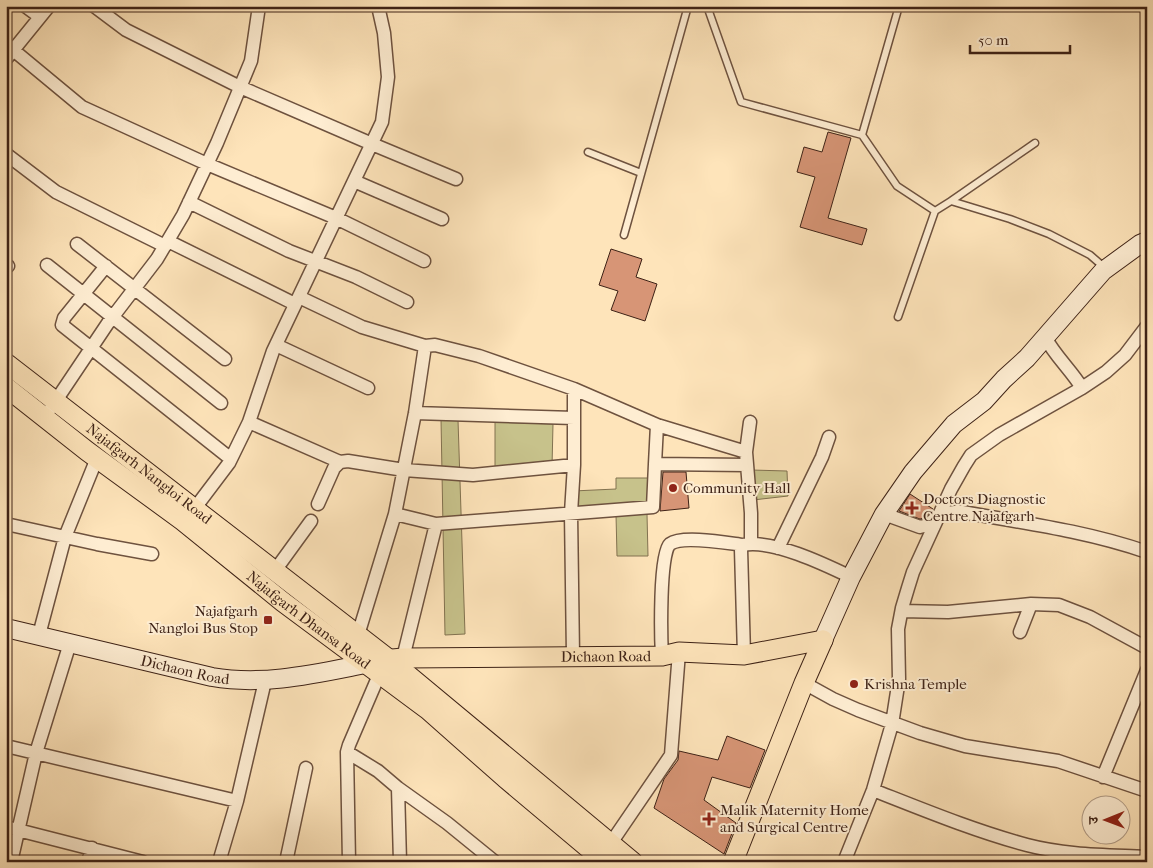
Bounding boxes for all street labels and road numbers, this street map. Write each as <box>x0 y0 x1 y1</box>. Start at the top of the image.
street label: Najafgarh Nangloi Road <box>83 420 216 528</box>
street label: Najafgarh Dhansa Road <box>243 567 375 673</box>
street label: Dichaon Road <box>561 647 652 666</box>
street label: Dichaon Road <box>139 651 231 688</box>

